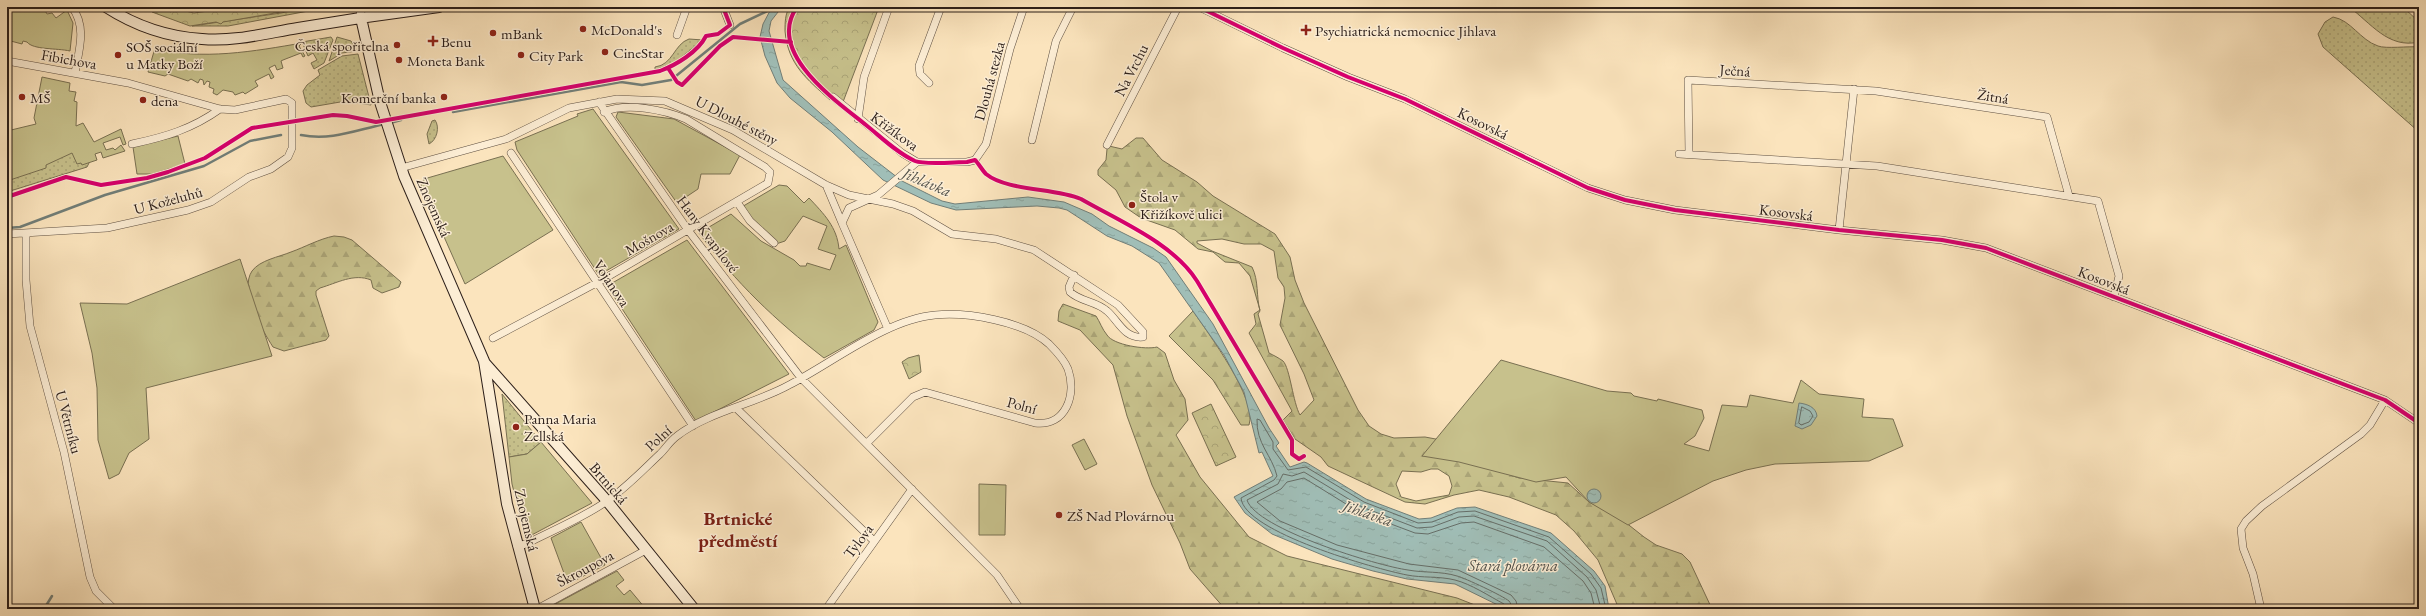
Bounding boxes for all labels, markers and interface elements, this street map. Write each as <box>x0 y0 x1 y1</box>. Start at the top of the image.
place label: McDonald's <box>591 20 662 39</box>
place label: Psychiatrická nemocnice Jihlava <box>1315 21 1496 40</box>
place label: mBank <box>501 24 543 43</box>
marker: McDonald's <box>578 24 588 34</box>
marker: Psychiatrická nemocnice Jihlava <box>1300 24 1312 36</box>
marker: mBank <box>488 28 498 38</box>
place label: Benu <box>441 32 472 51</box>
place label: Česká spořitelna <box>295 36 389 55</box>
marker: Benu <box>428 36 438 46</box>
place label: SOŠ sociální u Matky Boží <box>126 37 203 73</box>
street label: Dlouhá stezka <box>969 39 1009 123</box>
marker: Česká spořitelna <box>392 40 402 50</box>
street label: Na Vrchu <box>1110 41 1152 99</box>
place label: CineStar <box>613 43 664 62</box>
street label: Fibichova <box>40 45 98 73</box>
place label: City Park <box>529 46 584 65</box>
marker: CineStar <box>600 47 610 57</box>
marker: SOŠ sociální u Matky Boží <box>113 50 123 60</box>
marker: City Park <box>516 50 526 60</box>
place label: Moneta Bank <box>407 51 486 70</box>
marker: Moneta Bank <box>394 55 404 65</box>
street label: Ječná <box>1717 59 1751 81</box>
street label: Žitná <box>1976 84 2010 108</box>
place label: MŠ <box>30 88 51 107</box>
place label: Komerční banka <box>341 88 436 107</box>
place label: dena <box>151 91 178 110</box>
street label: U Dlouhé stěny <box>693 91 782 149</box>
marker: MŠ <box>17 92 27 102</box>
marker: Komerční banka <box>439 92 449 102</box>
marker: dena <box>138 95 148 105</box>
street label: Kosovská <box>1455 103 1511 143</box>
street label: Křižíkova <box>867 107 923 155</box>
water label: Jihlávka <box>897 161 954 202</box>
street label: Znojemská <box>412 174 456 240</box>
street label: U Koželuhů <box>132 182 204 218</box>
place label: Štola v Křižíkově ulici <box>1140 187 1223 223</box>
street label: Hany Kvapilové <box>673 192 743 277</box>
street label: Kosovská <box>1758 199 1814 225</box>
marker: Štola v Křižíkově ulici <box>1127 200 1137 210</box>
street label: Mošnova <box>621 217 677 259</box>
street label: Vojanova <box>589 256 635 310</box>
street label: Kosovská <box>2075 261 2133 299</box>
street label: U Větrníku <box>51 388 87 456</box>
street label: Polní <box>1005 392 1039 418</box>
place label: Panna Maria Zellská <box>524 409 596 445</box>
street label: Polní <box>641 421 676 455</box>
marker: Panna Maria Zellská <box>511 422 521 432</box>
street label: Brtnická <box>586 458 632 508</box>
street label: Znojemská <box>511 487 543 553</box>
water label: Jihlávka <box>1338 494 1395 531</box>
district label: Brtnické předměstí <box>698 506 778 553</box>
place label: ZŠ Nad Plovárnou <box>1067 506 1174 525</box>
marker: ZŠ Nad Plovárnou <box>1054 510 1064 520</box>
street label: Tylova <box>839 520 877 562</box>
street label: Škroupova <box>553 545 617 591</box>
water label: Stará plovárna <box>1467 555 1558 576</box>

